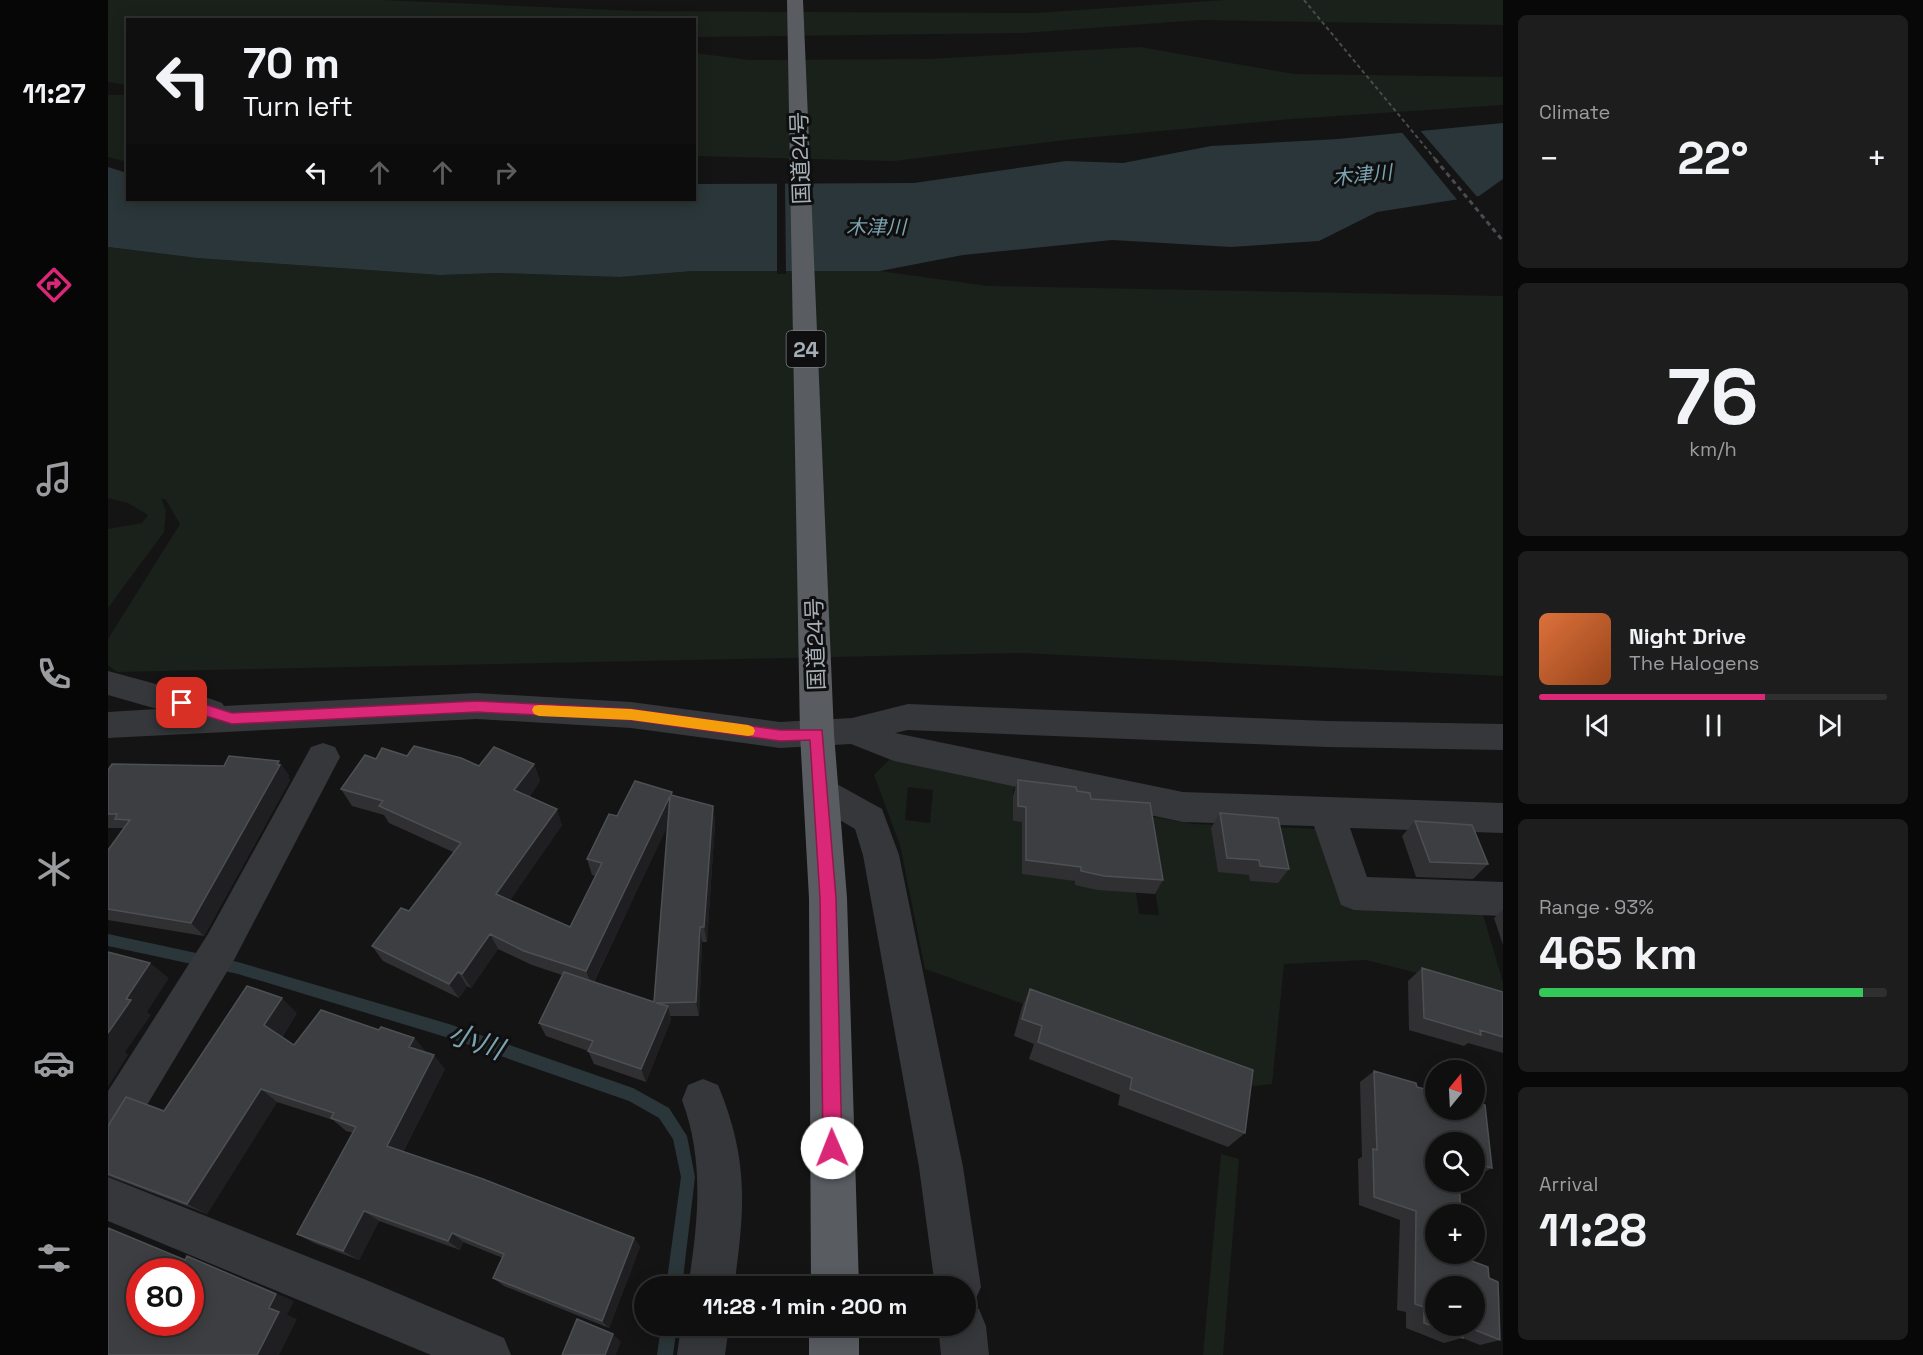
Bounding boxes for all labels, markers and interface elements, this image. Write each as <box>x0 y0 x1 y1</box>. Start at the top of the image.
text: 70 m <box>243 37 340 90</box>
icon: left <box>144 42 222 120</box>
text: 11:27 <box>22 76 86 111</box>
text: Turn left <box>243 89 353 124</box>
text: Climate <box>1539 99 1610 125</box>
street label: 国道24号 <box>784 111 816 205</box>
text: 22° <box>1677 130 1749 187</box>
text: − <box>1539 138 1559 180</box>
text: + <box>1867 138 1887 180</box>
icon: left <box>300 156 333 189</box>
icon: ahead <box>363 156 396 189</box>
icon: ahead <box>426 156 459 189</box>
icon: right <box>489 156 522 189</box>
water label: 木津川 <box>1331 159 1395 191</box>
water label: 木津川 <box>846 214 908 240</box>
icon: directions <box>33 264 75 306</box>
road number: 24 <box>786 331 826 367</box>
text: 76 <box>1667 347 1759 447</box>
text: km/h <box>1689 436 1737 462</box>
icon: music <box>33 458 75 500</box>
street label: 国道24号 <box>799 597 831 691</box>
text: Night Drive <box>1629 622 1746 650</box>
text: The Halogens <box>1629 650 1759 676</box>
icon: phone <box>33 653 75 695</box>
pin <box>156 677 207 728</box>
icon: arrive <box>165 686 198 719</box>
icon: previous <box>1581 709 1614 742</box>
icon: pause <box>1697 709 1730 742</box>
icon: next <box>1813 709 1846 742</box>
icon: climate <box>33 848 75 890</box>
text: Range · 93% <box>1539 894 1654 920</box>
text: 465 km <box>1539 925 1698 982</box>
water label: 小川 <box>444 1015 511 1068</box>
icon: car <box>33 1042 75 1084</box>
north arrow <box>1425 1060 1485 1120</box>
map controls <box>1425 1060 1485 1336</box>
position arrow <box>800 1116 864 1180</box>
button: search <box>1425 1132 1485 1192</box>
text: Arrival <box>1539 1171 1598 1197</box>
text: 11:28 <box>1539 1202 1647 1259</box>
button: + <box>1425 1204 1485 1264</box>
icon: filters <box>33 1237 75 1279</box>
speed limit sign: 80 <box>126 1258 204 1336</box>
button: − <box>1425 1276 1485 1336</box>
text: 11:28 · 1 min · 200 m <box>703 1292 907 1320</box>

